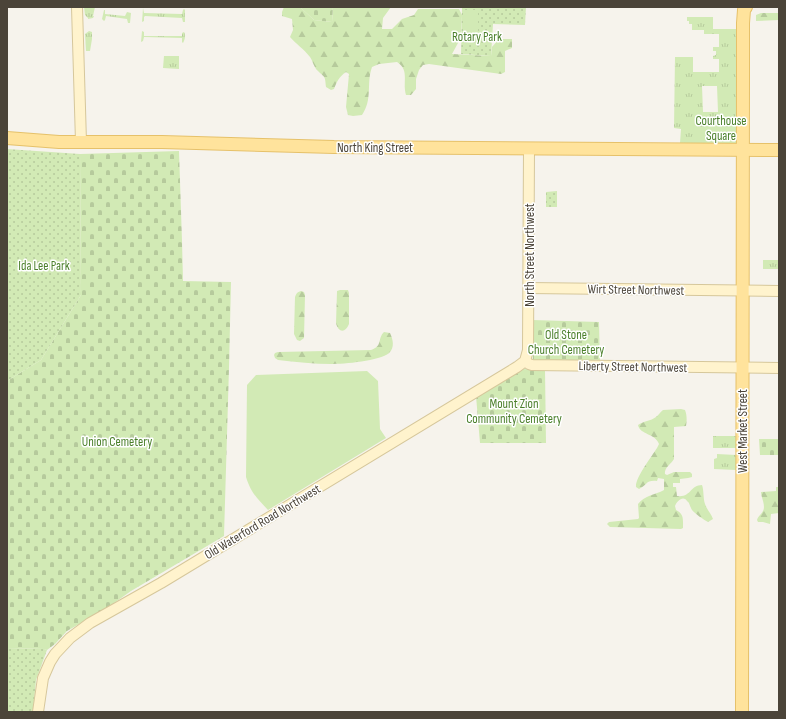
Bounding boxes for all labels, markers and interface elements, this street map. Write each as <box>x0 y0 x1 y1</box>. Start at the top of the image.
park label: Rotary Park <box>452 29 502 45</box>
park label: Courthouse Square <box>695 113 747 144</box>
street label: North King Street <box>337 140 413 156</box>
street label: North Street Northwest <box>522 203 538 307</box>
park label: Ida Lee Park <box>18 258 70 274</box>
street label: Wirt Street Northwest <box>587 281 685 299</box>
park label: Old Stone Church Cemetery <box>528 327 604 358</box>
street label: Liberty Street Northwest <box>578 358 688 376</box>
street label: West Market Street <box>735 389 751 473</box>
park label: Mount Zion Community Cemetery <box>466 396 562 427</box>
park label: Union Cemetery <box>82 434 152 450</box>
street label: Old Waterford Road Northwest <box>202 481 323 563</box>

